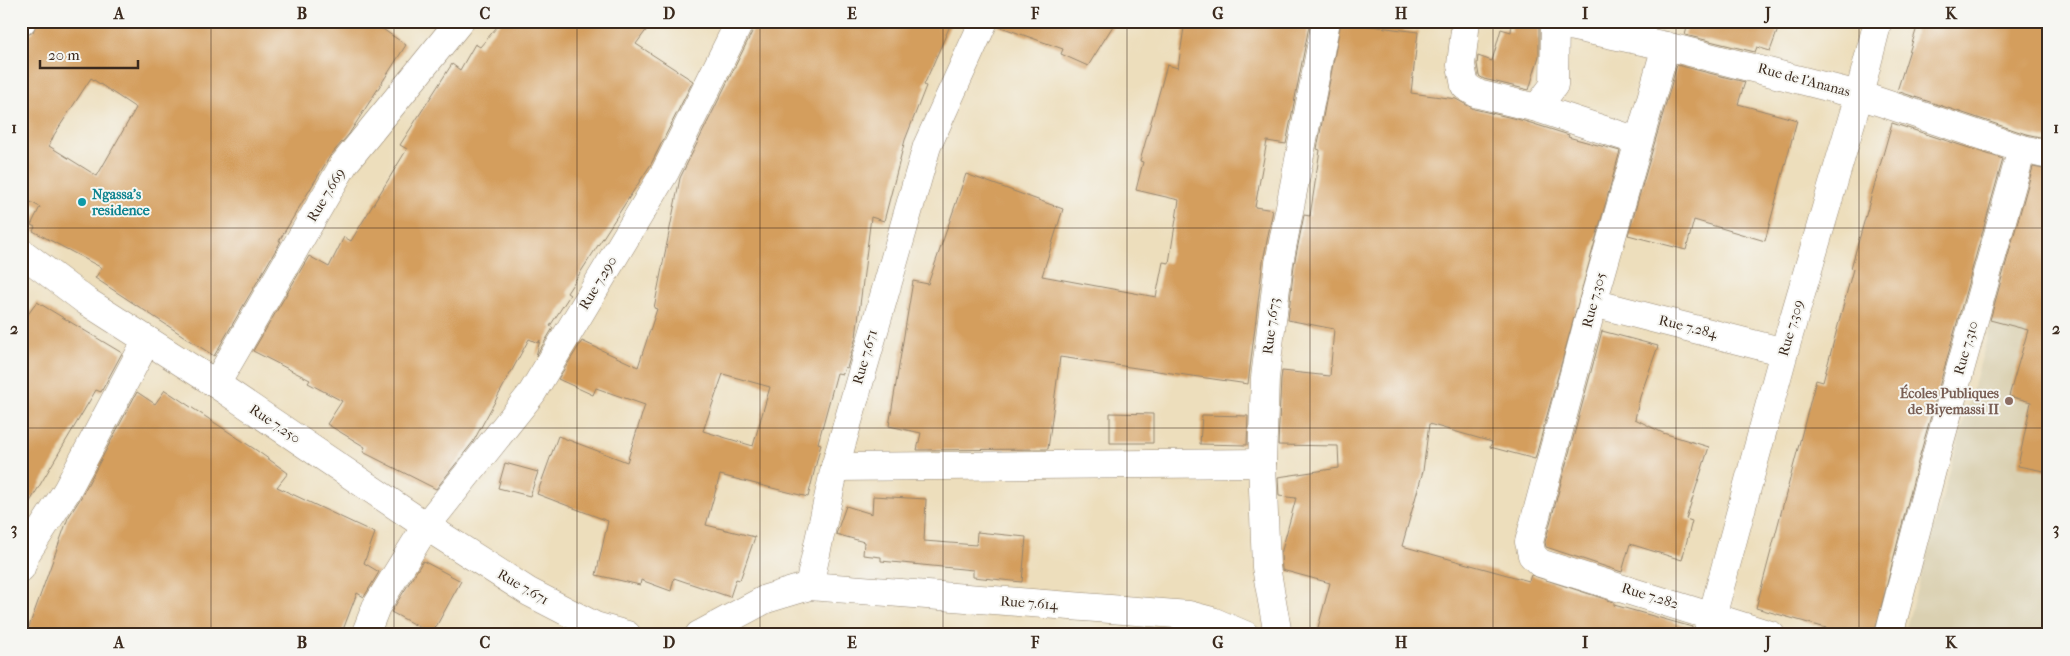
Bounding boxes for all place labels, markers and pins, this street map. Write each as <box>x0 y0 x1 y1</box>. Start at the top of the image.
place label: Ngassa's residence <box>91 186 150 219</box>
marker: Ngassa's residence <box>76 196 88 208</box>
place label: Écoles Publiques de Biyemassi II <box>1900 384 2000 418</box>
marker: Écoles Publiques de Biyemassi II <box>2003 395 2015 407</box>

